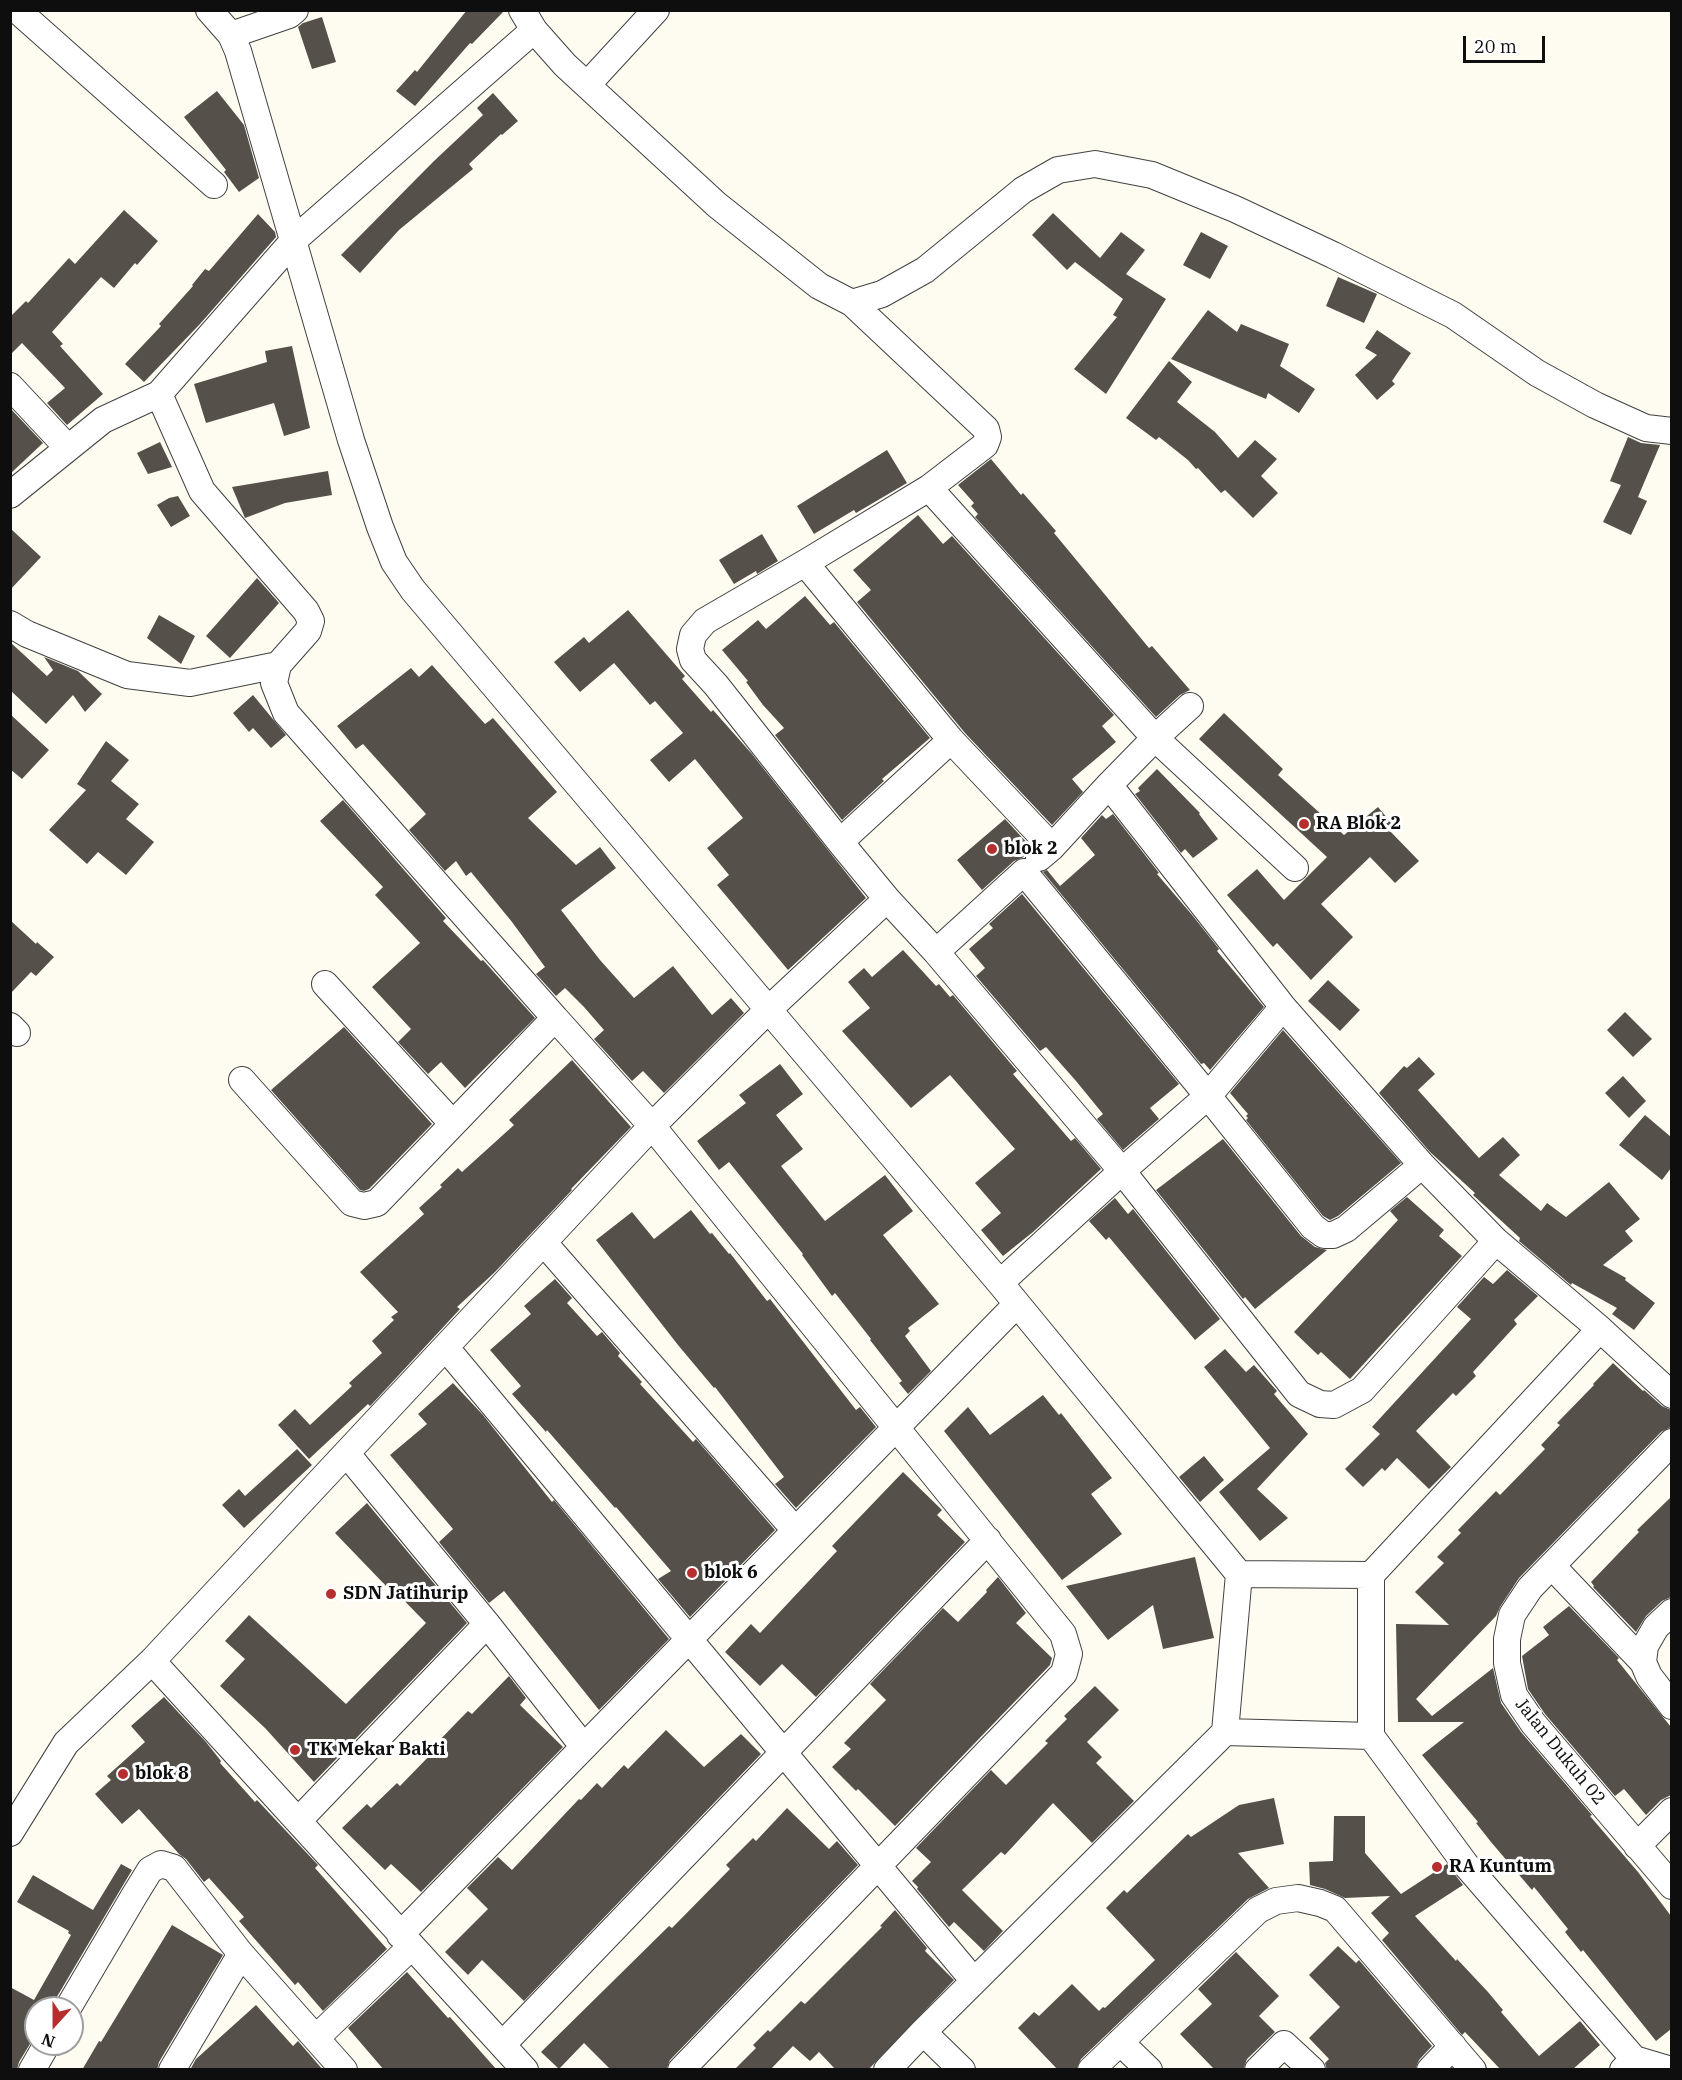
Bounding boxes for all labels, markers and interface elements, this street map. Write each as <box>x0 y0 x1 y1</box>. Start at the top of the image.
scale bar <box>1466 24 1548 62</box>
text: 20 m <box>1474 35 1517 58</box>
place label: RA Blok 2 <box>1316 813 1401 835</box>
marker: RA Blok 2 <box>1297 817 1311 831</box>
place label: blok 2 <box>1004 838 1058 860</box>
marker: blok 2 <box>985 842 999 856</box>
place label: blok 6 <box>704 1562 758 1584</box>
marker: blok 6 <box>685 1566 699 1580</box>
place label: SDN Jatihurip <box>343 1583 468 1605</box>
marker: SDN Jatihurip <box>324 1587 338 1601</box>
street label: Jalan Dukuh 02 <box>1510 1694 1610 1810</box>
place label: TK Mekar Bakti <box>307 1739 445 1761</box>
marker: TK Mekar Bakti <box>288 1743 302 1757</box>
place label: blok 8 <box>135 1763 189 1785</box>
marker: blok 8 <box>116 1767 130 1781</box>
place label: RA Kuntum <box>1449 1856 1552 1878</box>
marker: RA Kuntum <box>1430 1860 1444 1874</box>
north arrow <box>24 1996 84 2056</box>
text: N <box>39 2029 58 2053</box>

